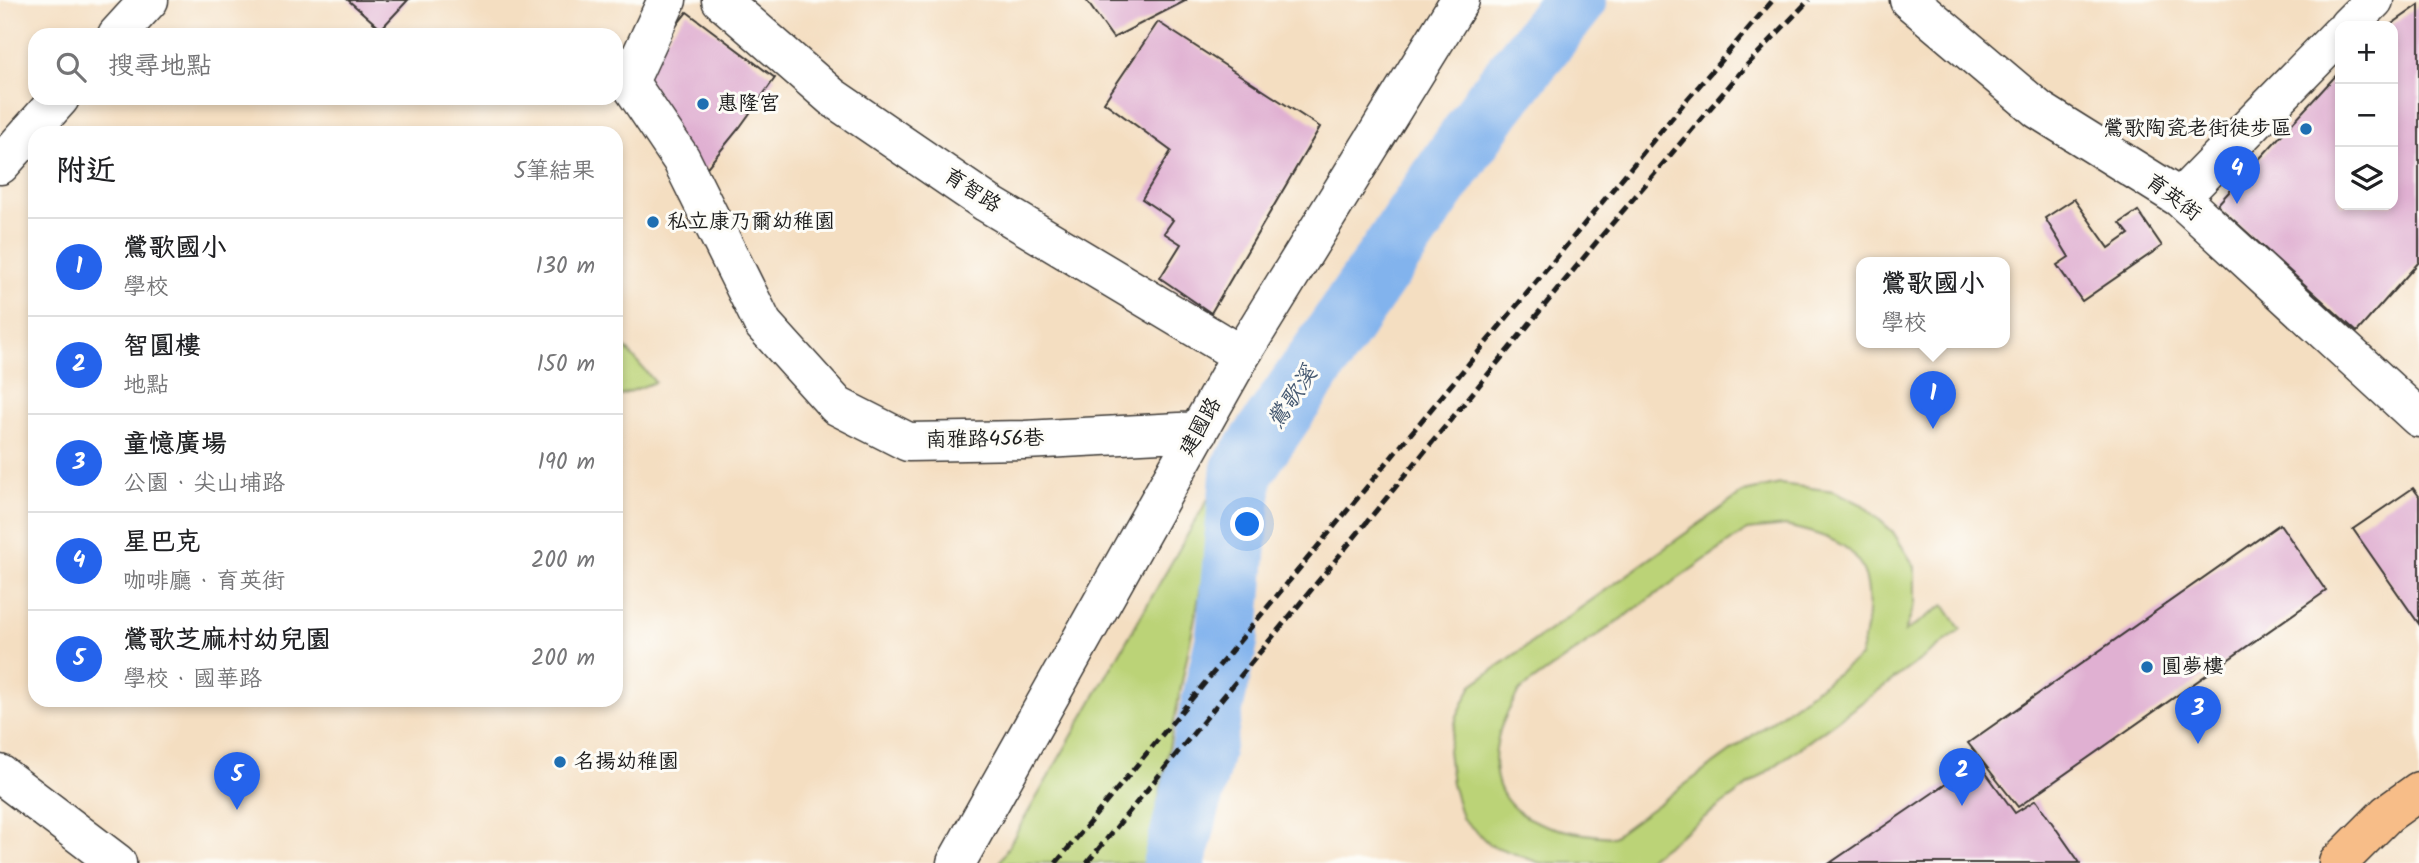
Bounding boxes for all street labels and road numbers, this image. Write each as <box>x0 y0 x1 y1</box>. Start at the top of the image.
street label: 育智路 <box>937 160 1007 222</box>
street label: 育英街 <box>2138 166 2208 230</box>
street label: 建國路 <box>1171 391 1231 463</box>
street label: 南雅路456巷 <box>925 422 1045 458</box>

